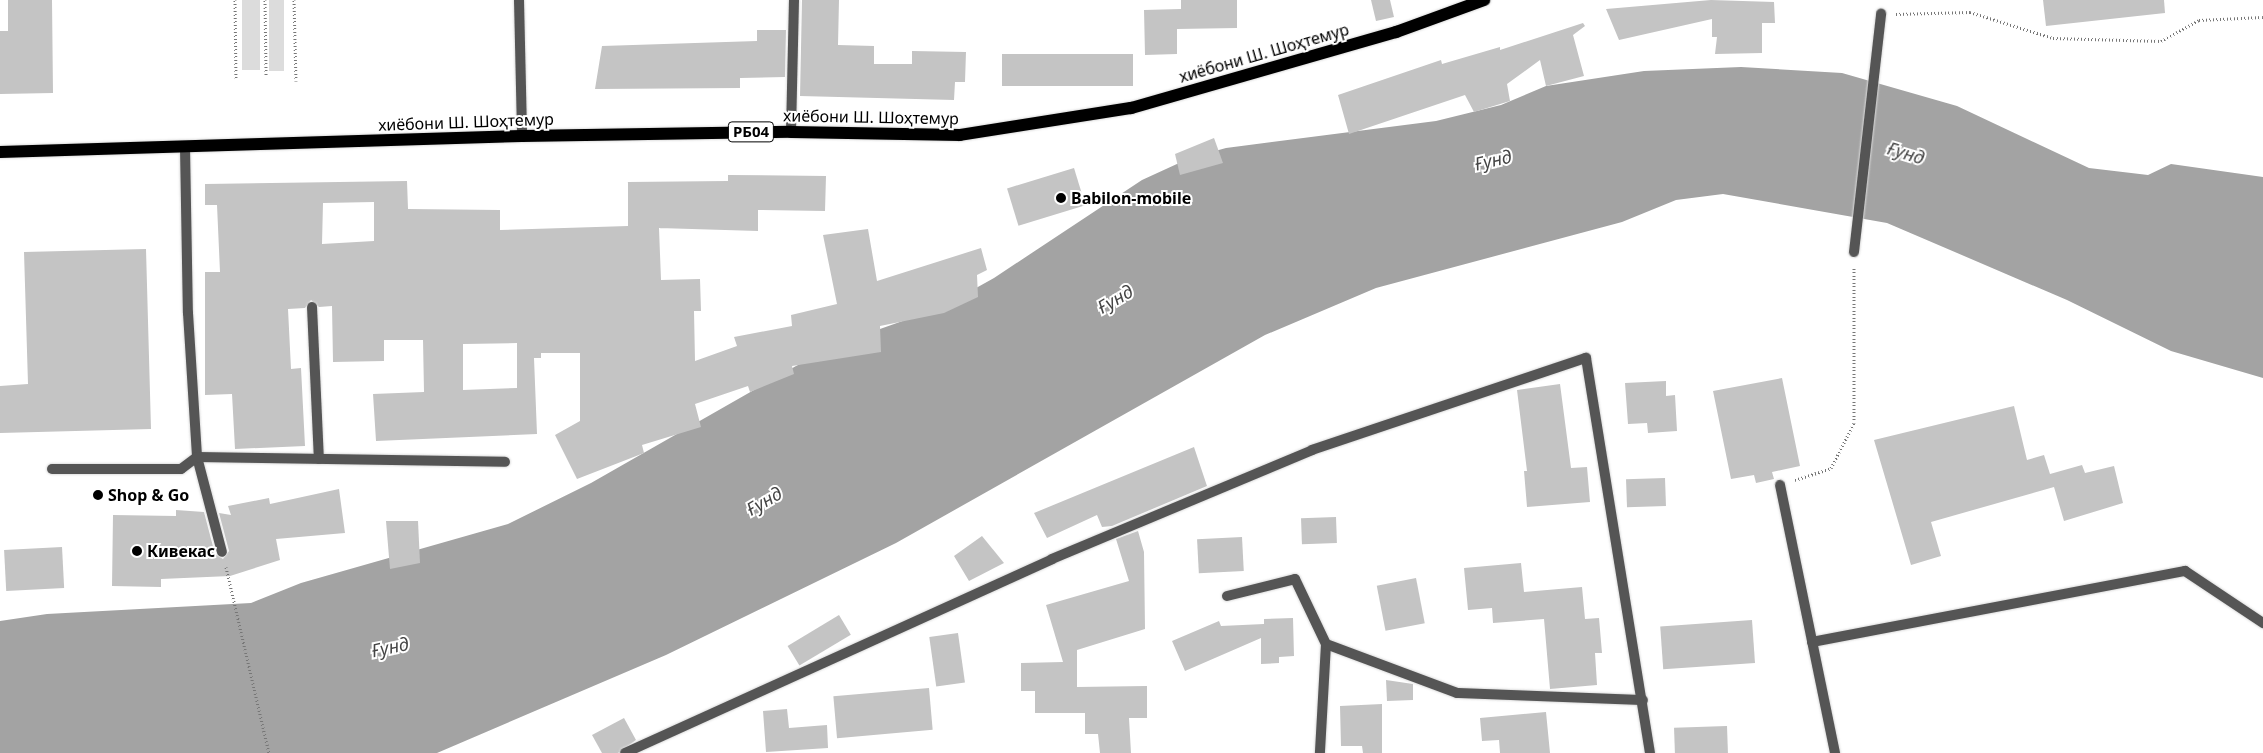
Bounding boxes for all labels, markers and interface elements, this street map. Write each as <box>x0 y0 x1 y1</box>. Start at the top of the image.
street label: хиёбони Ш. Шоҳтемур <box>1177 20 1351 86</box>
street label: хиёбони Ш. Шоҳтемур <box>783 106 959 128</box>
street label: хиёбони Ш. Шоҳтемур <box>378 109 554 135</box>
road number: РБ04 <box>727 120 775 144</box>
water label: Ғунд <box>1885 137 1927 169</box>
water label: Ғунд <box>1472 145 1514 175</box>
place label: Babilon-mobile <box>1071 188 1191 208</box>
marker: Babilon-mobile <box>1055 192 1067 204</box>
water label: Ғунд <box>1093 280 1137 318</box>
water label: Ғунд <box>742 482 786 520</box>
place label: Shop & Go <box>108 485 189 505</box>
marker: Shop & Go <box>92 489 104 501</box>
place label: Кивекас <box>147 541 215 561</box>
marker: Кивекас <box>131 545 143 557</box>
water label: Ғунд <box>369 633 411 661</box>

